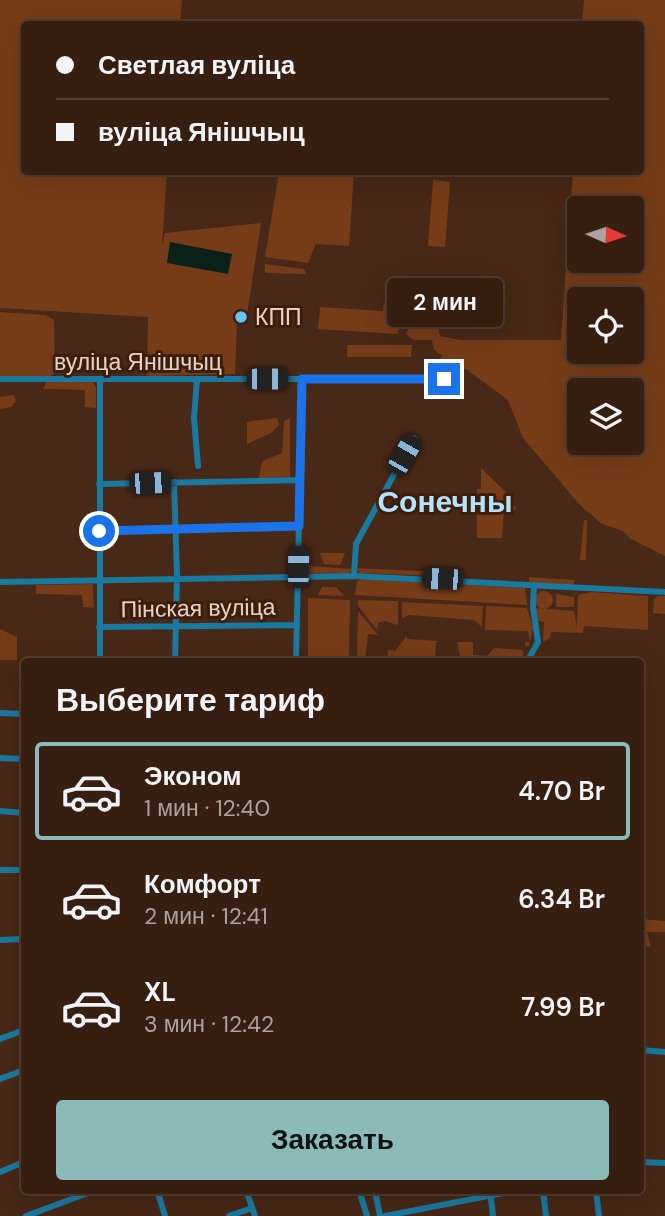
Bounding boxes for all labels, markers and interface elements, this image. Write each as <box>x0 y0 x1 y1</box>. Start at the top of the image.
text: Светлая вуліца <box>98 48 295 82</box>
text: вуліца Янішчыц <box>98 115 305 149</box>
north arrow <box>567 196 644 273</box>
map controls <box>567 196 644 455</box>
callout: 2 мин <box>386 278 502 326</box>
text: 2 мин <box>413 287 477 317</box>
button: locate <box>567 287 644 364</box>
place label: КПП <box>255 302 301 332</box>
marker: КПП <box>233 309 249 325</box>
street label: вуліца Янішчыц <box>54 347 222 377</box>
route end <box>428 363 460 395</box>
car <box>247 369 289 390</box>
button: layers <box>567 378 644 455</box>
car <box>385 432 424 478</box>
car <box>129 472 172 494</box>
district label: Сонечны <box>377 482 513 521</box>
route start <box>83 515 115 547</box>
car <box>288 546 309 588</box>
car <box>421 568 464 590</box>
street label: Пінская вуліца <box>120 592 276 624</box>
text: Выберите тариф <box>56 679 325 721</box>
text: Эконом <box>144 759 242 793</box>
icon: car <box>60 760 123 823</box>
text: 4.70 Br <box>518 774 605 808</box>
text: 1 мин · 12:40 <box>144 793 270 823</box>
text: Комфорт <box>144 867 261 901</box>
icon: car <box>60 868 123 931</box>
text: 6.34 Br <box>518 882 605 916</box>
text: 2 мин · 12:41 <box>144 901 268 931</box>
text: XL <box>144 975 176 1009</box>
icon: car <box>60 976 123 1039</box>
text: 7.99 Br <box>521 990 605 1024</box>
text: 3 мин · 12:42 <box>144 1009 274 1039</box>
button: Заказать <box>56 1100 609 1180</box>

